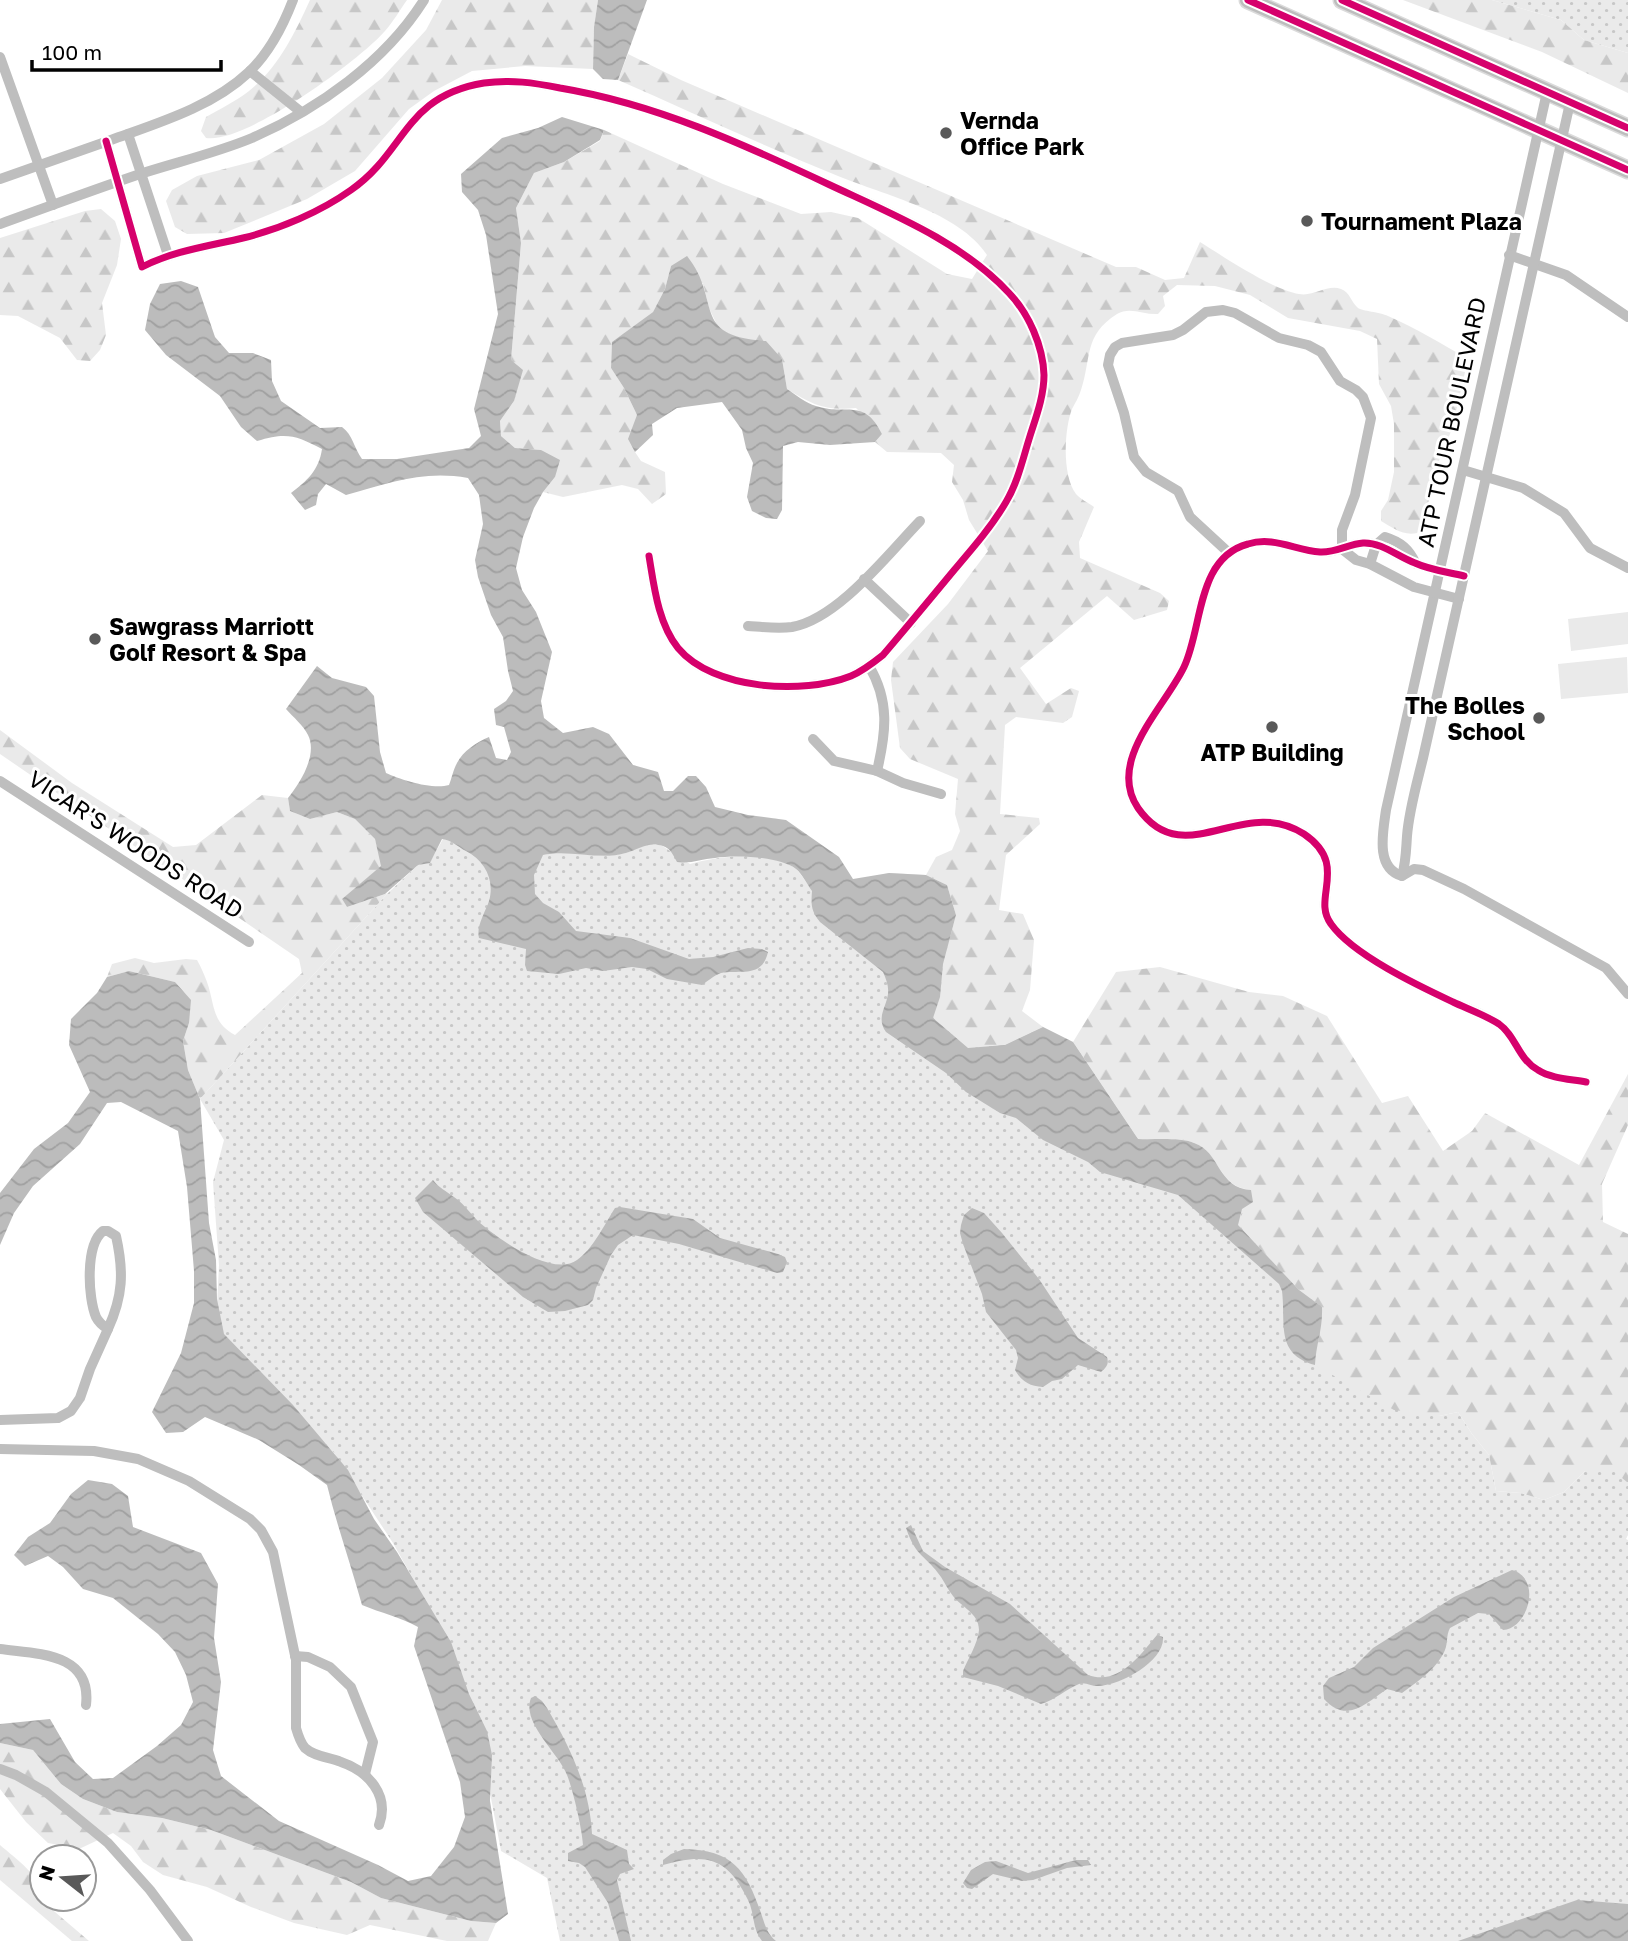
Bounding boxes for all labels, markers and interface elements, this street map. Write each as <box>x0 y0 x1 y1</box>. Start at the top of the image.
scale bar <box>32 28 220 72</box>
text: 100 m <box>42 39 102 65</box>
place label: Vernda Office Park <box>960 106 1085 160</box>
marker: Vernda Office Park <box>938 125 954 141</box>
place label: Tournament Plaza <box>1321 207 1522 235</box>
marker: Tournament Plaza <box>1299 213 1315 229</box>
street label: ATP TOUR BOULEVARD <box>1411 295 1491 549</box>
place label: Sawgrass Marriott Golf Resort & Spa <box>109 612 314 666</box>
marker: Sawgrass Marriott Golf Resort & Spa <box>87 631 103 647</box>
place label: The Bolles School <box>1405 691 1525 745</box>
marker: The Bolles School <box>1531 710 1547 726</box>
marker: ATP Building <box>1264 719 1280 735</box>
place label: ATP Building <box>1200 738 1344 766</box>
street label: VICAR'S WOODS ROAD <box>23 764 249 924</box>
north arrow <box>28 1843 98 1913</box>
text: N <box>33 1863 59 1883</box>

